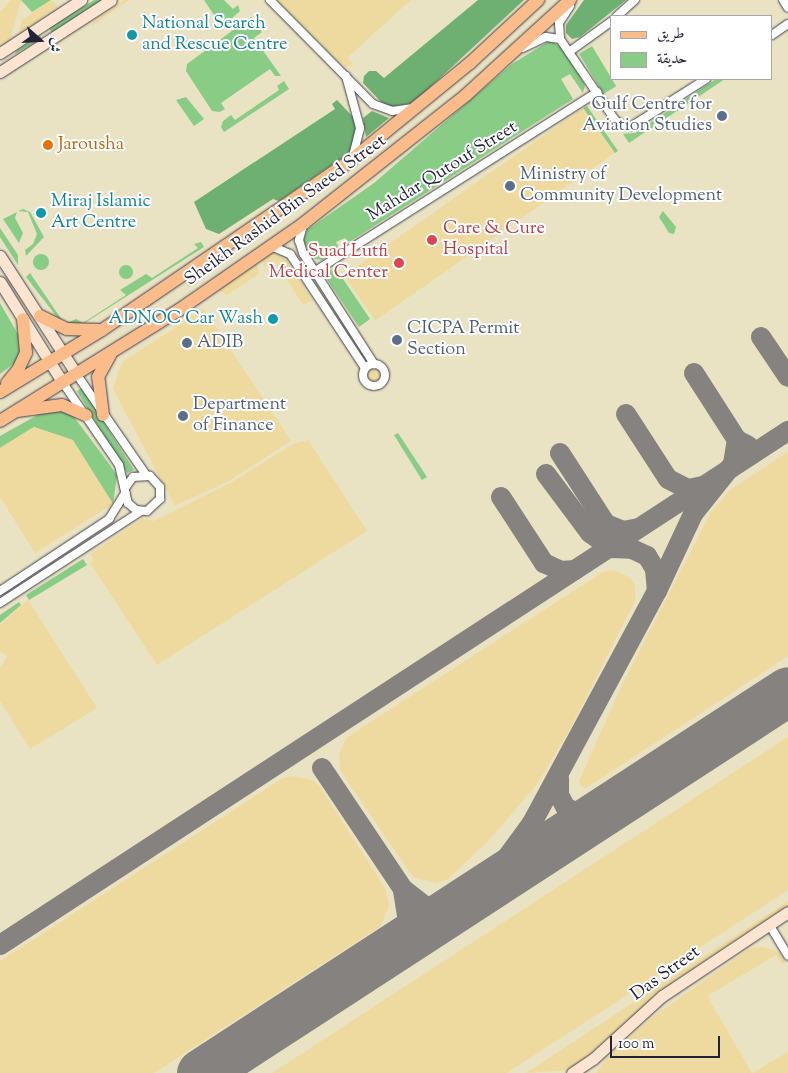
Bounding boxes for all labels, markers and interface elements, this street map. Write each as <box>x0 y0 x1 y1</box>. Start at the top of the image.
place label: National Search and Rescue Centre <box>142 14 287 56</box>
north arrow <box>15 15 65 65</box>
legend <box>610 15 773 80</box>
text: طريق <box>657 24 684 45</box>
marker: National Search and Rescue Centre <box>126 29 138 41</box>
text: ش <box>42 35 66 55</box>
text: حديقة <box>657 49 687 70</box>
place label: Gulf Centre for Aviation Studies <box>582 95 712 138</box>
marker: Gulf Centre for Aviation Studies <box>716 110 728 122</box>
street label: Mahdar Qutouf Street <box>364 117 522 227</box>
street label: Sheikh Rashid Bin Saeed Street <box>181 131 391 291</box>
place label: Jarousha <box>58 134 124 156</box>
marker: Jarousha <box>42 139 54 151</box>
place label: Ministry of Community Development <box>520 165 722 208</box>
marker: Ministry of Community Development <box>504 180 516 192</box>
place label: Miraj Islamic Art Centre <box>51 192 151 234</box>
marker: Miraj Islamic Art Centre <box>35 207 47 219</box>
place label: Care & Cure Hospital <box>443 219 545 262</box>
marker: Care & Cure Hospital <box>425 233 439 247</box>
place label: Suad Lutfi Medical Center <box>269 242 388 284</box>
marker: Suad Lutfi Medical Center <box>392 256 406 270</box>
place label: ADNOC Car Wash <box>109 308 263 330</box>
marker: ADNOC Car Wash <box>267 313 279 325</box>
place label: CICPA Permit Section <box>407 319 519 362</box>
place label: ADIB <box>197 332 243 354</box>
marker: CICPA Permit Section <box>391 334 403 346</box>
marker: ADIB <box>181 337 193 349</box>
place label: Department of Finance <box>193 395 286 438</box>
marker: Department of Finance <box>177 410 189 422</box>
street label: Das Street <box>627 942 705 1006</box>
scale bar <box>613 1026 723 1058</box>
text: 100 m <box>618 1034 654 1055</box>

